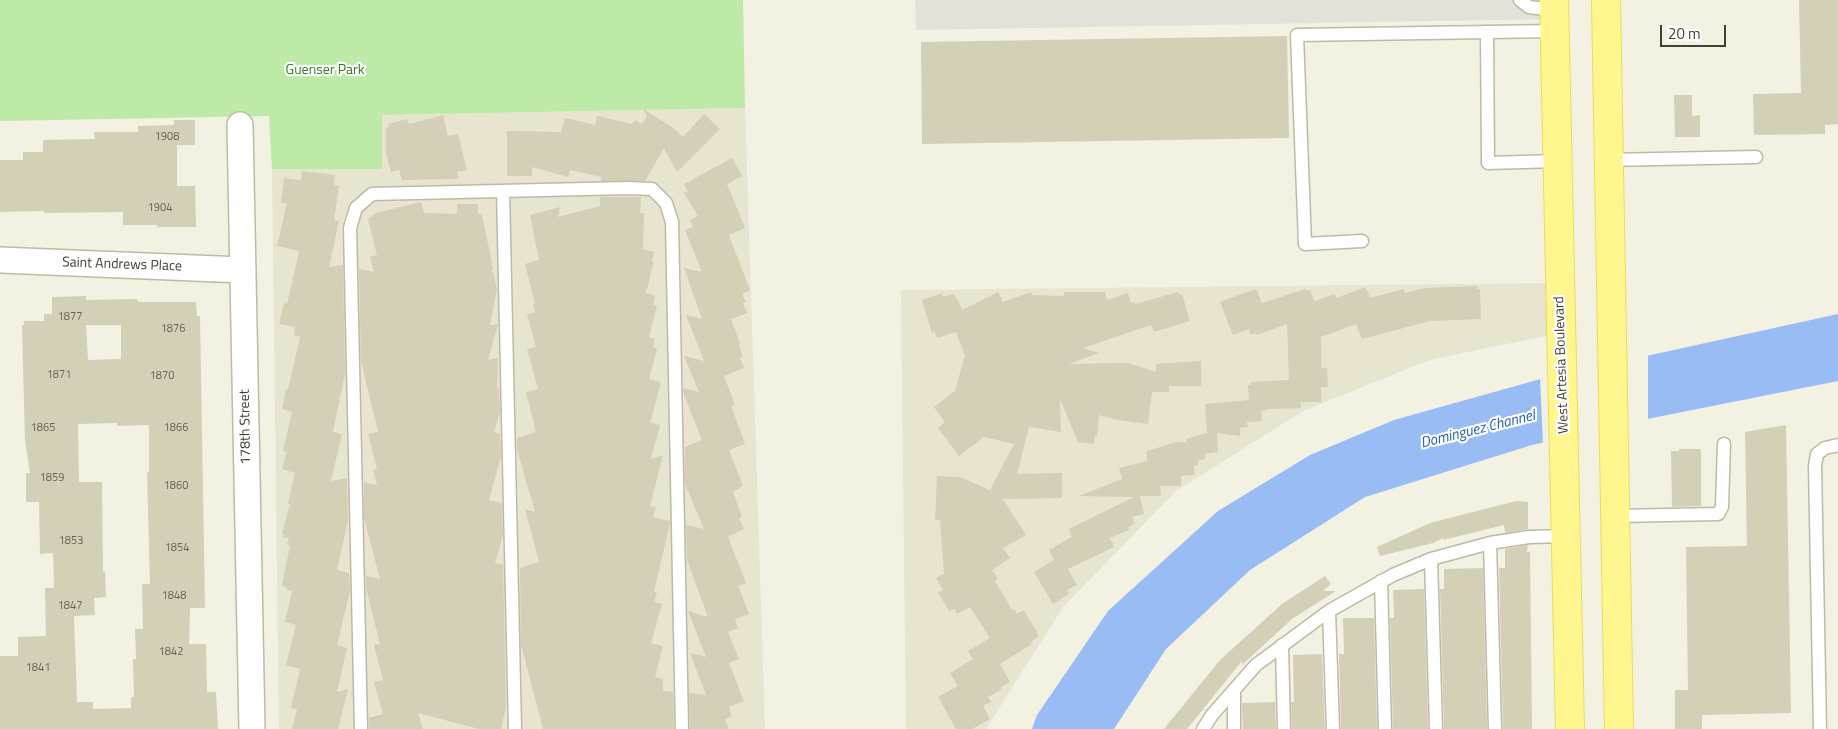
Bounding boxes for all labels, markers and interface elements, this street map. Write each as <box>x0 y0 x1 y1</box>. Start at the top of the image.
scale bar <box>1663 15 1729 47</box>
text: 20 m <box>1668 22 1701 45</box>
park label: Guenser Park <box>286 63 364 79</box>
house number: 1908 <box>155 130 179 144</box>
house number: 1904 <box>148 201 172 215</box>
street label: Saint Andrews Place <box>62 255 182 275</box>
street label: West Artesia Boulevard <box>1551 296 1573 434</box>
house number: 1877 <box>58 310 82 324</box>
house number: 1876 <box>161 322 185 336</box>
house number: 1871 <box>47 368 71 382</box>
house number: 1870 <box>150 369 174 383</box>
street label: 178th Street <box>237 389 255 465</box>
water label: Dominguez Channel <box>1419 407 1537 453</box>
house number: 1865 <box>31 421 55 435</box>
house number: 1866 <box>164 421 188 435</box>
house number: 1859 <box>40 471 64 485</box>
house number: 1860 <box>164 479 188 493</box>
house number: 1853 <box>59 534 83 548</box>
house number: 1854 <box>165 541 189 555</box>
house number: 1848 <box>162 589 186 603</box>
house number: 1847 <box>58 599 82 613</box>
house number: 1842 <box>159 645 183 659</box>
house number: 1841 <box>26 661 50 675</box>

